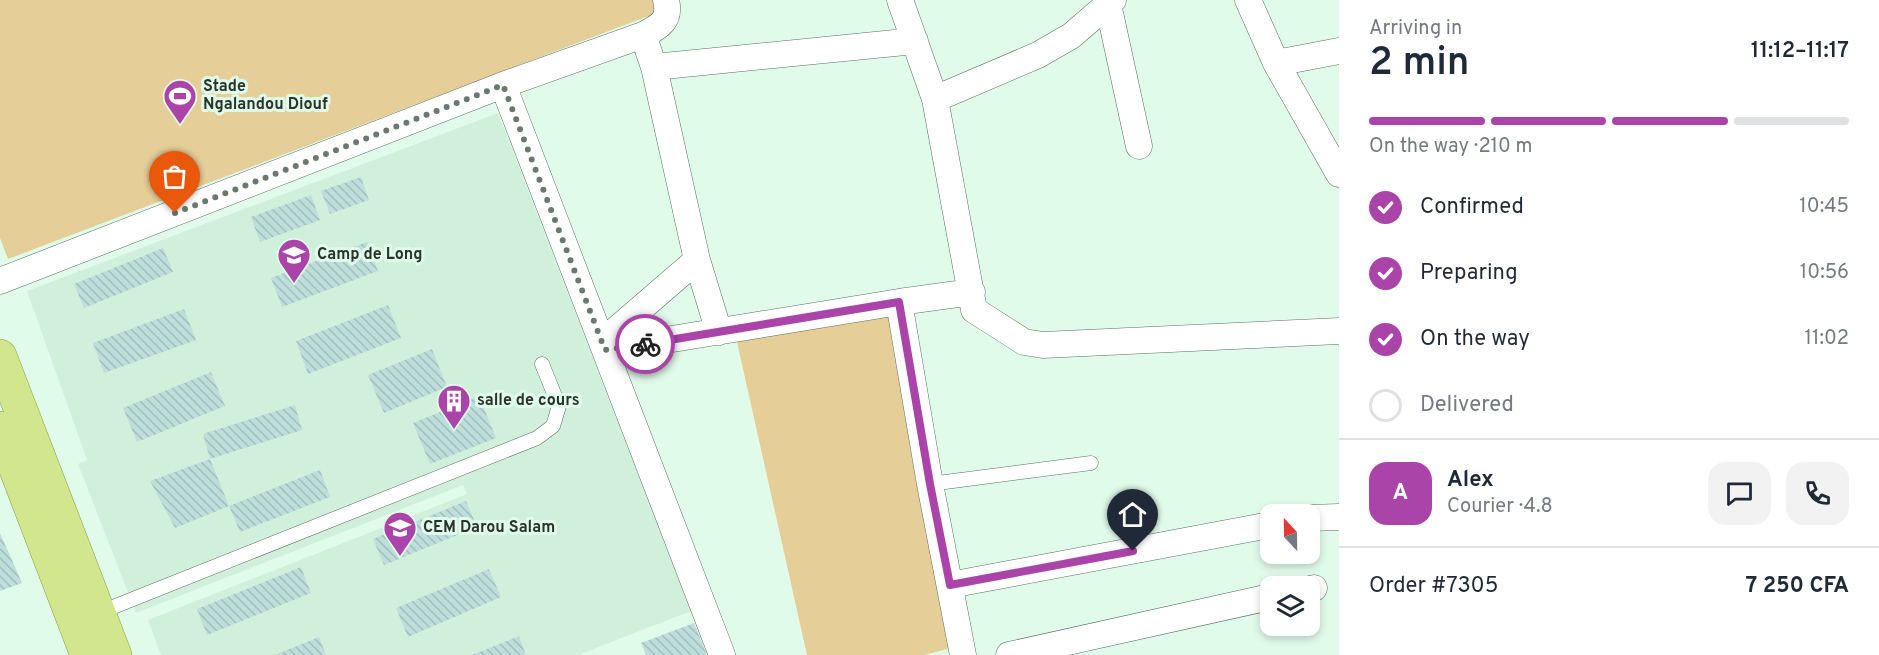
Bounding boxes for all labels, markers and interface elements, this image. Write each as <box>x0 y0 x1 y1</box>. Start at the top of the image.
text: Arriving in <box>1369 16 1462 42</box>
text: 11:12–11:17 <box>1751 38 1849 65</box>
text: 2 min <box>1369 40 1470 89</box>
place label: Stade Ngalandou Diouf <box>203 77 328 115</box>
sports icon: Stade Ngalandou Diouf <box>162 78 198 125</box>
text: On the way · 210 m <box>1369 134 1533 160</box>
pin <box>149 151 200 213</box>
icon: bag <box>158 160 191 193</box>
icon: check <box>1369 191 1402 224</box>
text: Confirmed <box>1420 194 1524 221</box>
text: 10:45 <box>1799 194 1849 220</box>
school or university icon: Camp de Long <box>276 237 312 284</box>
place label: Camp de Long <box>317 245 422 265</box>
icon: check <box>1369 257 1402 290</box>
text: Preparing <box>1420 260 1518 287</box>
text: 10:56 <box>1800 260 1849 286</box>
courier <box>615 314 675 374</box>
icon: check <box>1369 323 1402 356</box>
text: On the way <box>1420 326 1530 353</box>
text: 11:02 <box>1805 326 1849 352</box>
icon: bike <box>629 328 662 361</box>
building icon: salle de cours <box>436 383 472 430</box>
place label: salle de cours <box>477 391 580 411</box>
text: Delivered <box>1420 392 1514 419</box>
button: chat <box>1708 462 1771 525</box>
button: phone <box>1786 462 1849 525</box>
text: Alex <box>1447 467 1494 494</box>
text: A <box>1393 480 1408 507</box>
pin <box>1107 489 1158 551</box>
text: Courier · 4.8 <box>1447 494 1553 520</box>
icon: home <box>1116 498 1149 531</box>
north arrow <box>1260 504 1320 564</box>
map controls <box>1260 504 1320 636</box>
school or university icon: CEM Darou Salam <box>382 510 418 557</box>
place label: CEM Darou Salam <box>423 518 555 538</box>
text: Order #7305 <box>1369 573 1498 600</box>
text: 7 250 CFA <box>1745 573 1849 600</box>
button: layers <box>1260 576 1320 636</box>

